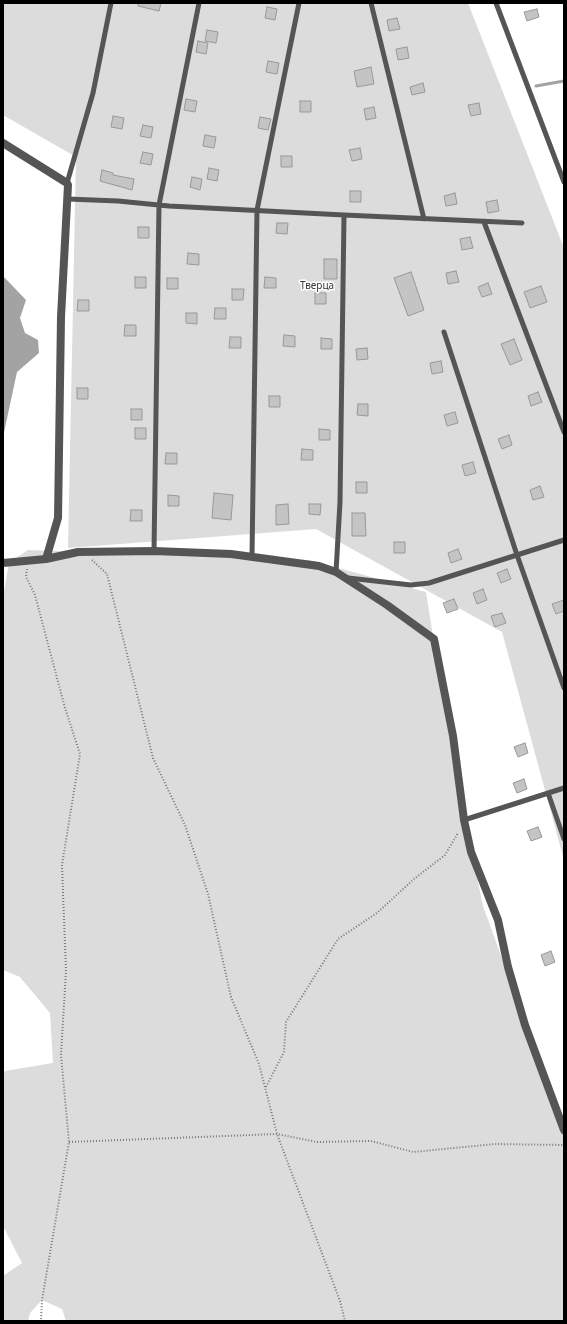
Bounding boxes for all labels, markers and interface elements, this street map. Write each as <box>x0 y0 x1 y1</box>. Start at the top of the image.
park label: Тверца <box>300 280 334 292</box>

